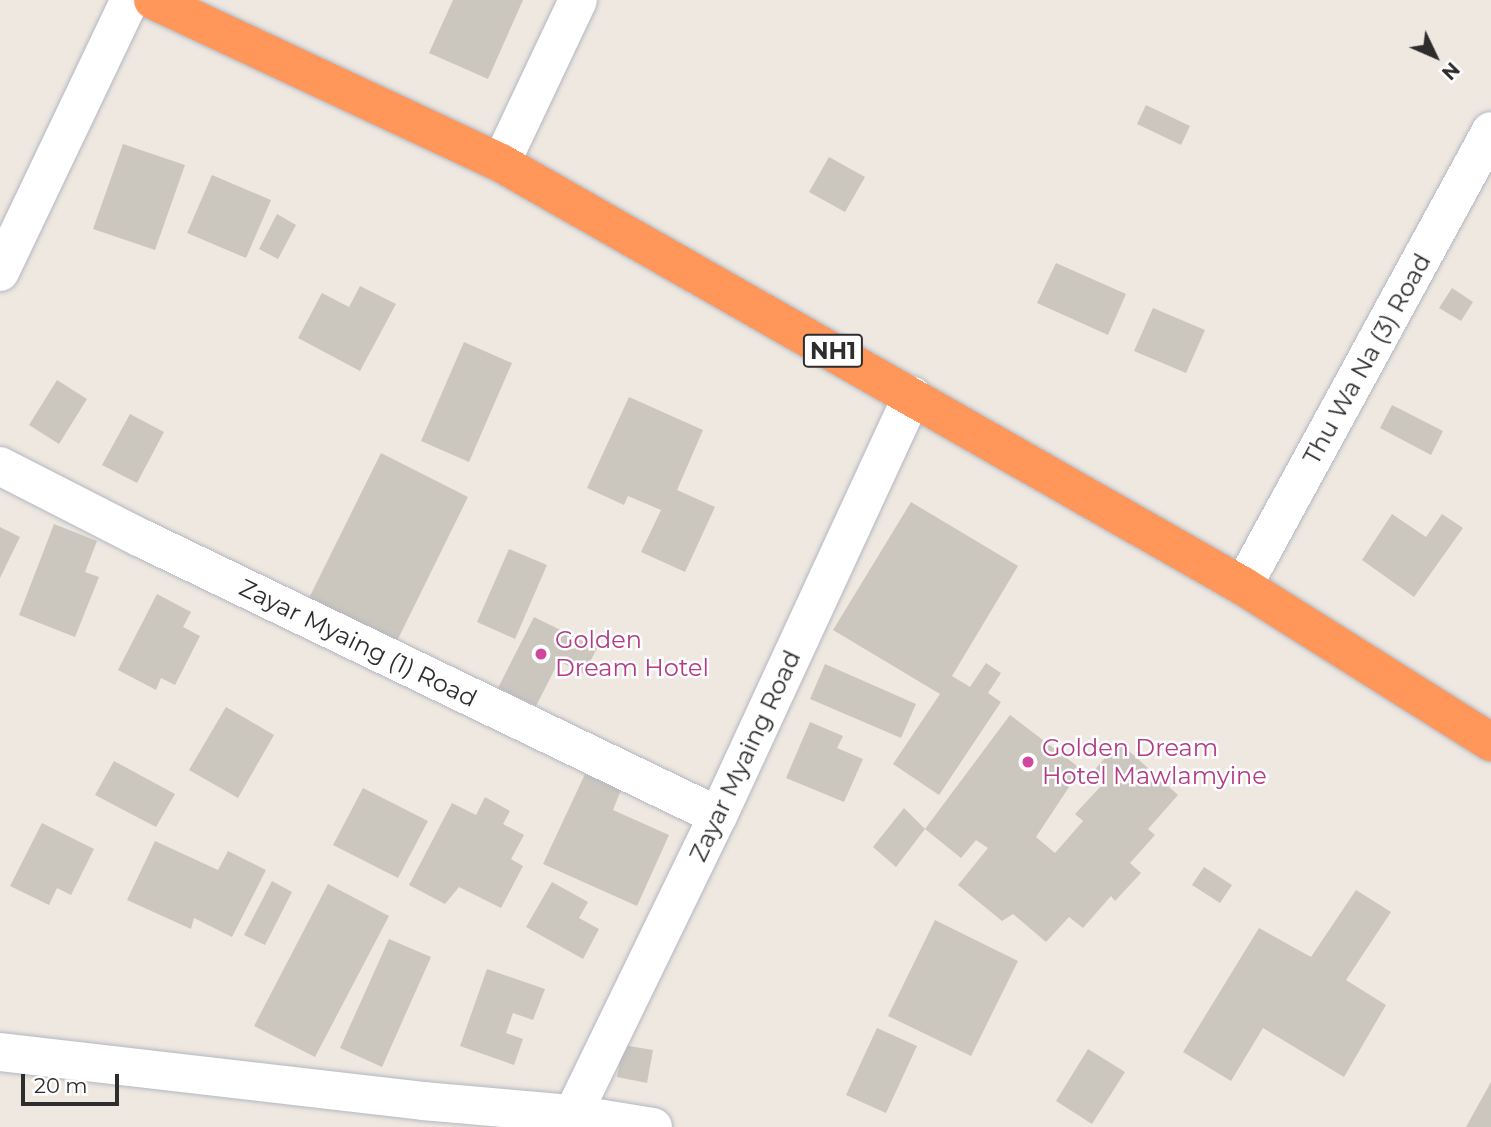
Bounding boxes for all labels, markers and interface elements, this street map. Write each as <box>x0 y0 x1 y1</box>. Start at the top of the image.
north arrow <box>1400 21 1470 91</box>
text: N <box>1437 57 1464 84</box>
street label: Thu Wa Na (3) Road <box>1297 249 1437 469</box>
road number: NH1 <box>802 332 864 370</box>
street label: Zayar Myaing (1) Road <box>235 573 481 713</box>
place label: Golden Dream Hotel <box>555 626 709 682</box>
marker: Golden Dream Hotel <box>533 646 549 662</box>
street label: Zayar Myaing Road <box>683 646 807 866</box>
place label: Golden Dream Hotel Mawlamyine <box>1042 734 1267 790</box>
marker: Golden Dream Hotel Mawlamyine <box>1020 754 1036 770</box>
scale bar <box>24 1060 122 1104</box>
text: 20 m <box>34 1073 88 1098</box>

